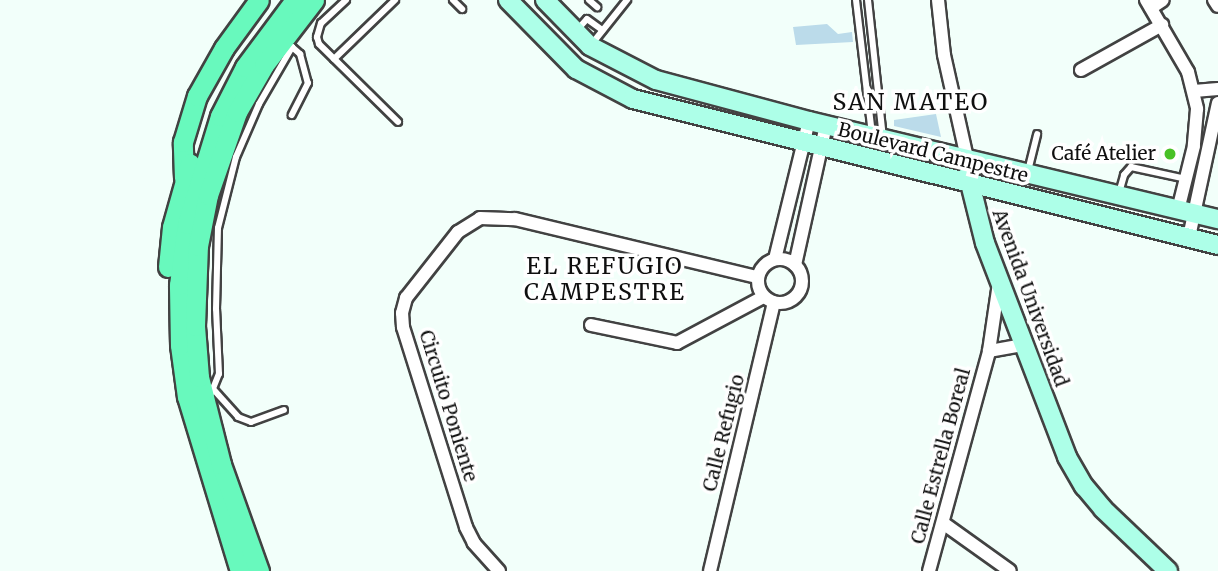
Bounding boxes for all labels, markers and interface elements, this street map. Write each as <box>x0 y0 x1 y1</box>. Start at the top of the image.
district label: SAN MATEO <box>834 88 988 116</box>
street label: Boulevard Campestre <box>836 118 1030 188</box>
place label: Café Atelier <box>1051 143 1156 165</box>
marker: Café Atelier <box>1162 146 1178 162</box>
street label: Avenida Universidad <box>987 206 1073 390</box>
district label: EL REFUGIO CAMPESTRE <box>525 252 685 306</box>
street label: Circuito Poniente <box>414 328 482 484</box>
street label: Calle Estrella Boreal <box>907 366 975 546</box>
street label: Calle Refugio <box>698 372 750 494</box>

